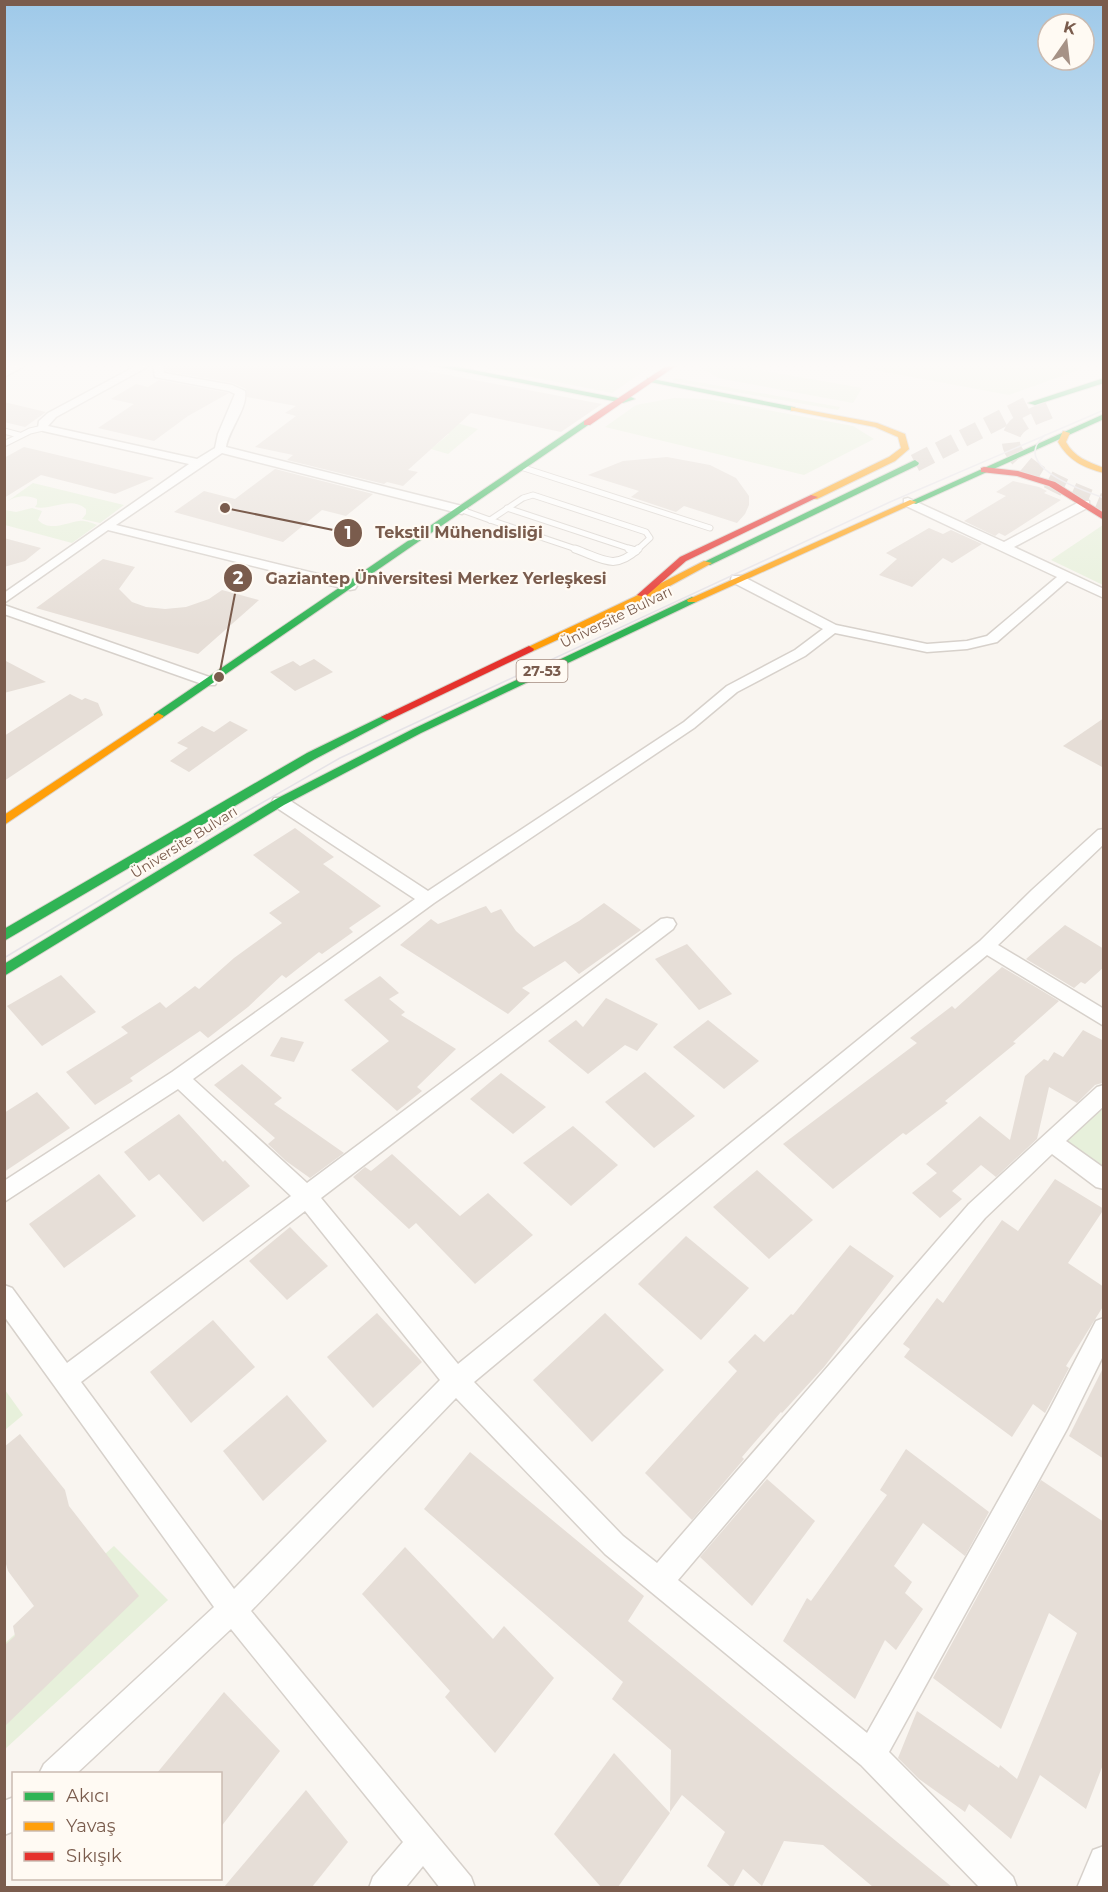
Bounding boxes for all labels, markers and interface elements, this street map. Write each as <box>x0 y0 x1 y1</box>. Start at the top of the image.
north arrow <box>1036 12 1096 72</box>
text: K <box>1061 17 1079 39</box>
callout: Tekstil Mühendisliği <box>333 516 554 550</box>
text: 1 <box>344 522 352 544</box>
text: Tekstil Mühendisliği <box>375 523 543 542</box>
callout: Gaziantep Üniversitesi Merkez Yerleşkesi <box>223 561 618 595</box>
text: 2 <box>233 567 244 589</box>
text: Gaziantep Üniversitesi Merkez Yerleşkesi <box>265 569 607 589</box>
street label: Üniversite Bulvarı <box>557 582 675 652</box>
road number: 27-53 <box>516 660 568 682</box>
street label: Üniversite Bulvarı <box>127 802 241 882</box>
legend <box>12 1772 222 1880</box>
text: Akıcı <box>66 1785 109 1807</box>
text: Yavaş <box>66 1815 116 1837</box>
text: Sıkışık <box>66 1845 122 1867</box>

